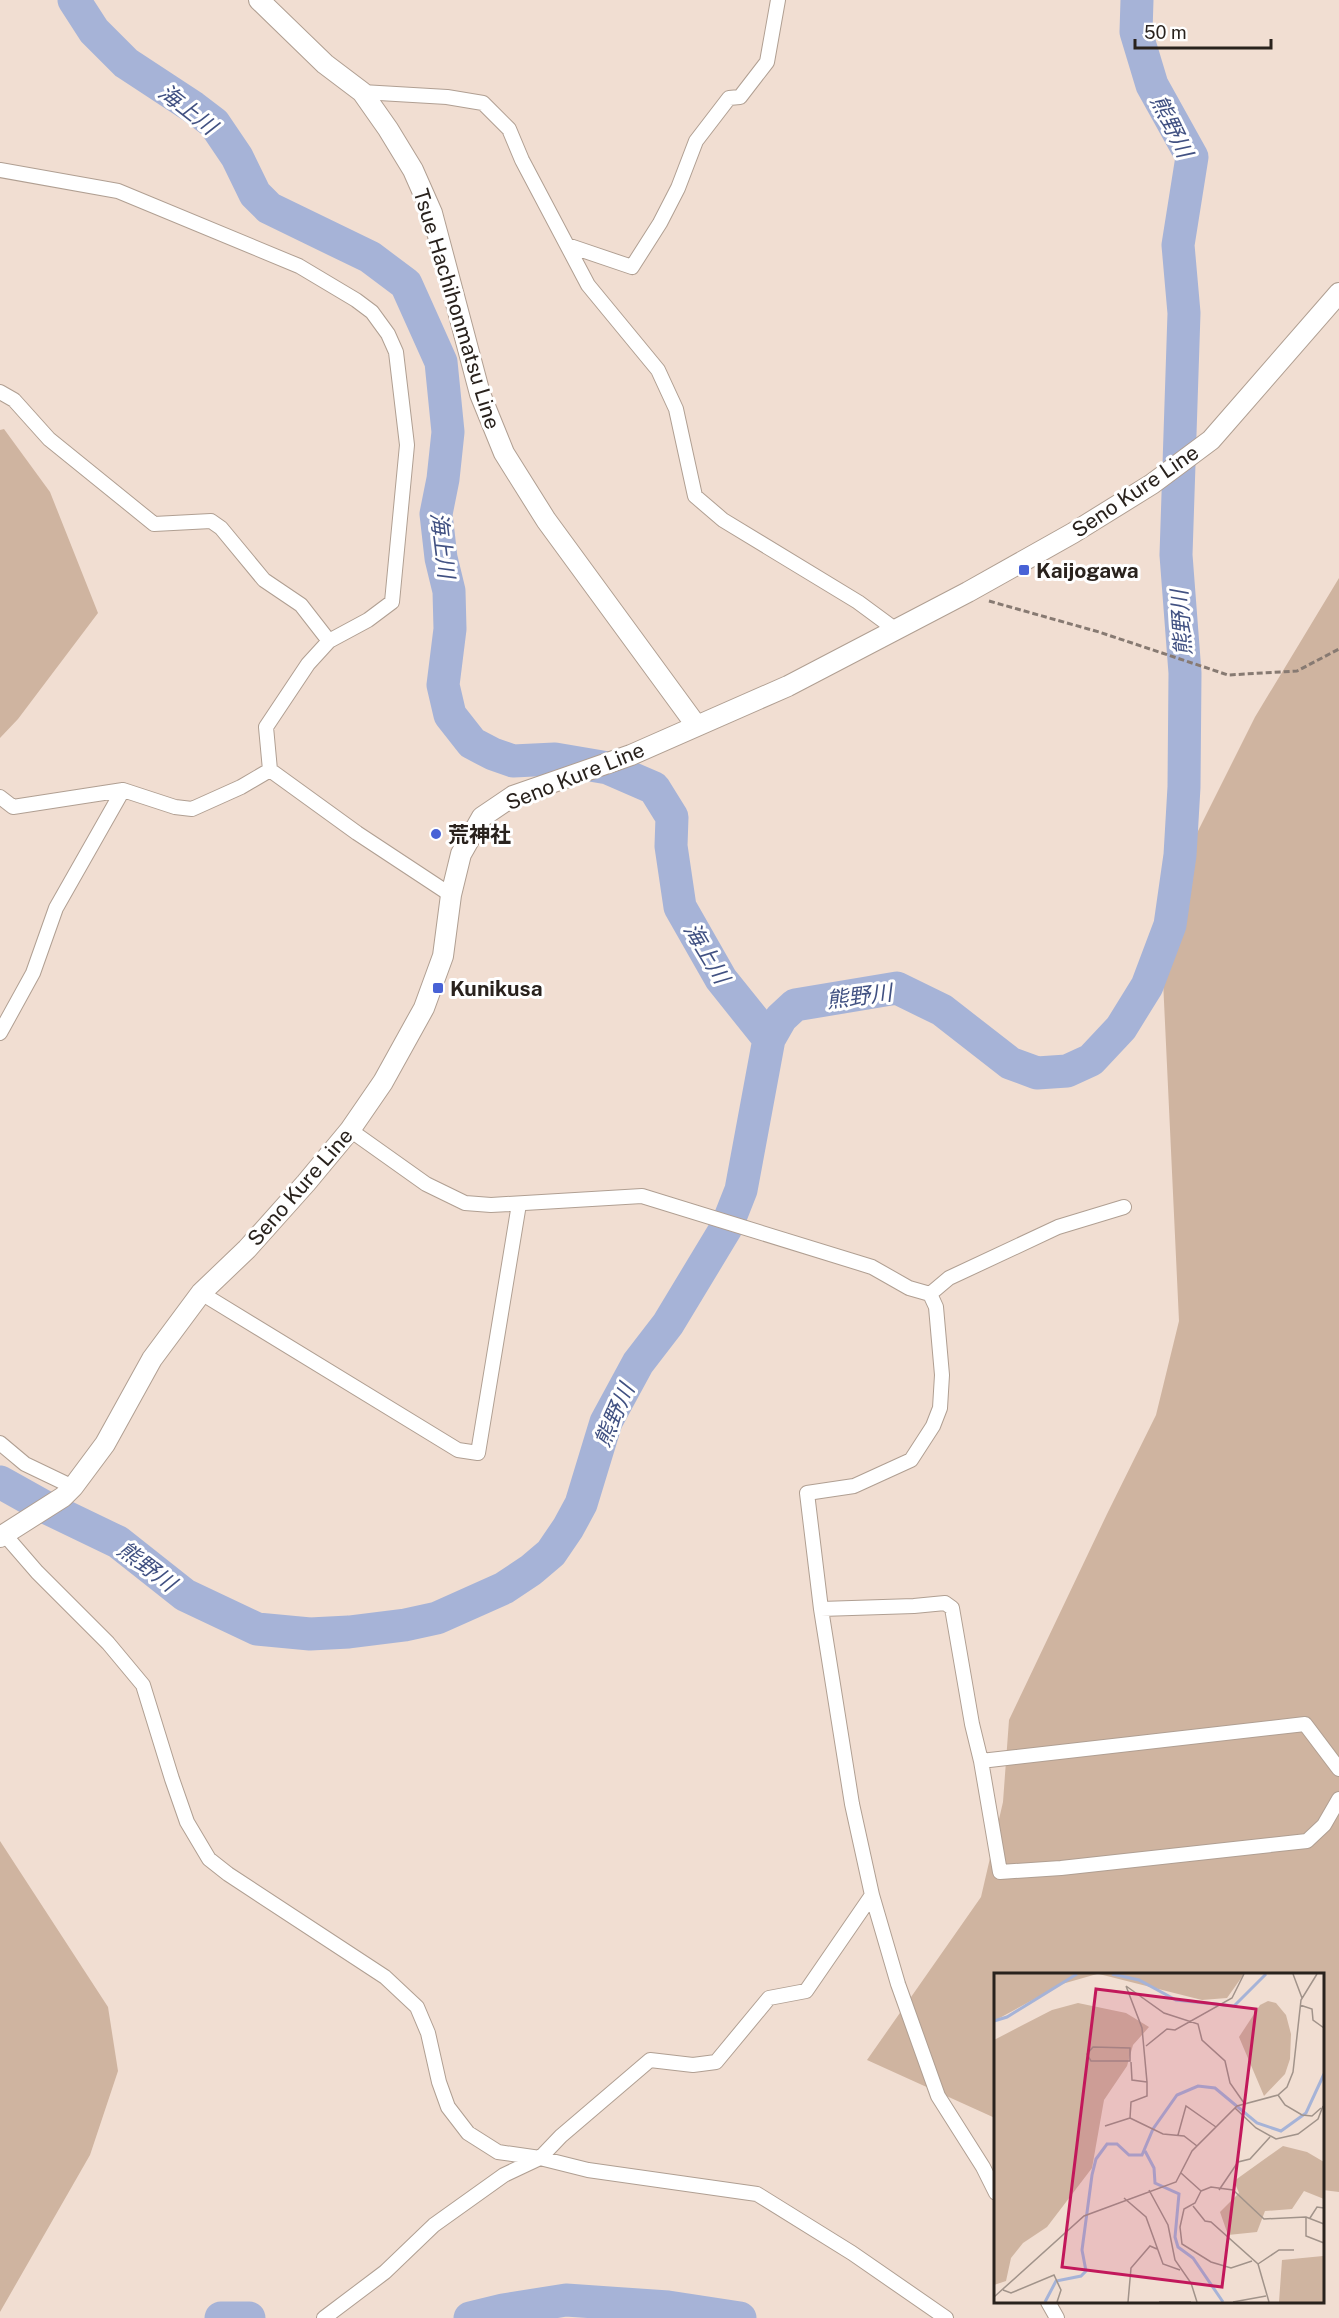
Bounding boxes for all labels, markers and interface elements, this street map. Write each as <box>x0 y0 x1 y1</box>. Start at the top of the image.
scale bar <box>1135 12 1272 50</box>
text: 50 m <box>1144 22 1187 43</box>
water label: 海上川 <box>154 78 224 141</box>
water label: 熊野川 <box>1146 91 1199 163</box>
street label: Tsue Hachihonmatsu Line <box>408 186 506 432</box>
street label: Seno Kure Line <box>1067 439 1203 543</box>
water label: 海上川 <box>426 511 460 581</box>
place label: Kaijogawa <box>1036 558 1139 583</box>
marker: Kaijogawa <box>1017 563 1031 577</box>
water label: 熊野川 <box>1166 587 1196 657</box>
street label: Seno Kure Line <box>502 737 648 815</box>
place label: 荒神社 <box>448 822 511 847</box>
marker: 荒神社 <box>429 827 443 841</box>
water label: 海上川 <box>679 918 736 990</box>
place label: Kunikusa <box>450 976 543 1001</box>
water label: 熊野川 <box>825 979 895 1013</box>
marker: Kunikusa <box>431 981 445 995</box>
street label: Seno Kure Line <box>242 1123 358 1251</box>
water label: 熊野川 <box>589 1378 640 1450</box>
water label: 熊野川 <box>113 1536 183 1597</box>
inset map <box>994 1973 1324 2303</box>

